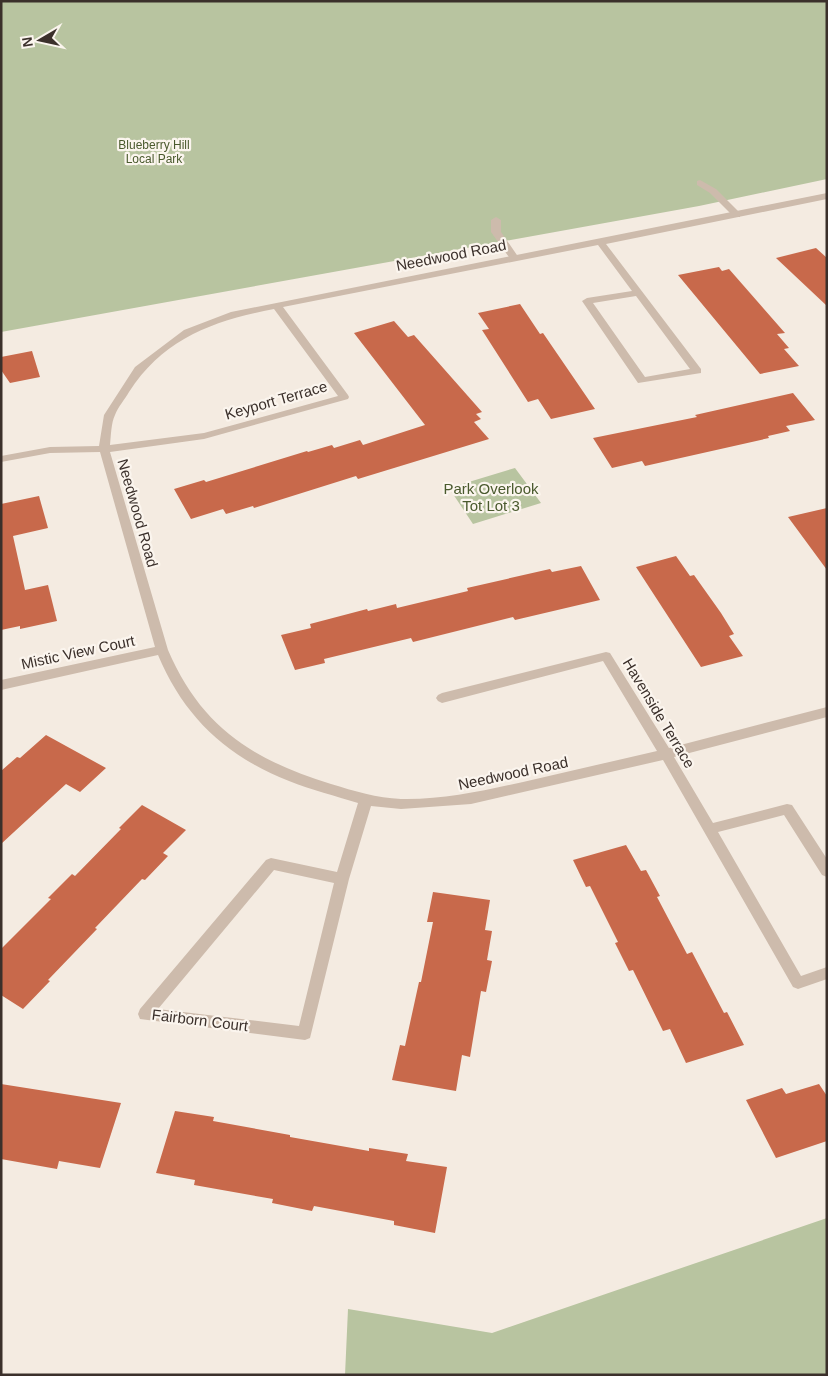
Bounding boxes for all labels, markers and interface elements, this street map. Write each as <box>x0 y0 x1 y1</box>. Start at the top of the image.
north arrow <box>15 15 65 65</box>
text: N <box>18 36 36 48</box>
park label: Blueberry Hill Local Park <box>118 138 190 166</box>
street label: Needwood Road <box>395 236 507 274</box>
street label: Keyport Terrace <box>223 377 329 423</box>
street label: Needwood Road <box>114 457 162 569</box>
park label: Park Overlook Tot Lot 3 <box>443 480 539 514</box>
street label: Mistic View Court <box>20 631 137 672</box>
street label: Havenside Terrace <box>620 655 698 771</box>
street label: Needwood Road <box>457 753 569 793</box>
street label: Fairborn Court <box>151 1006 250 1034</box>

